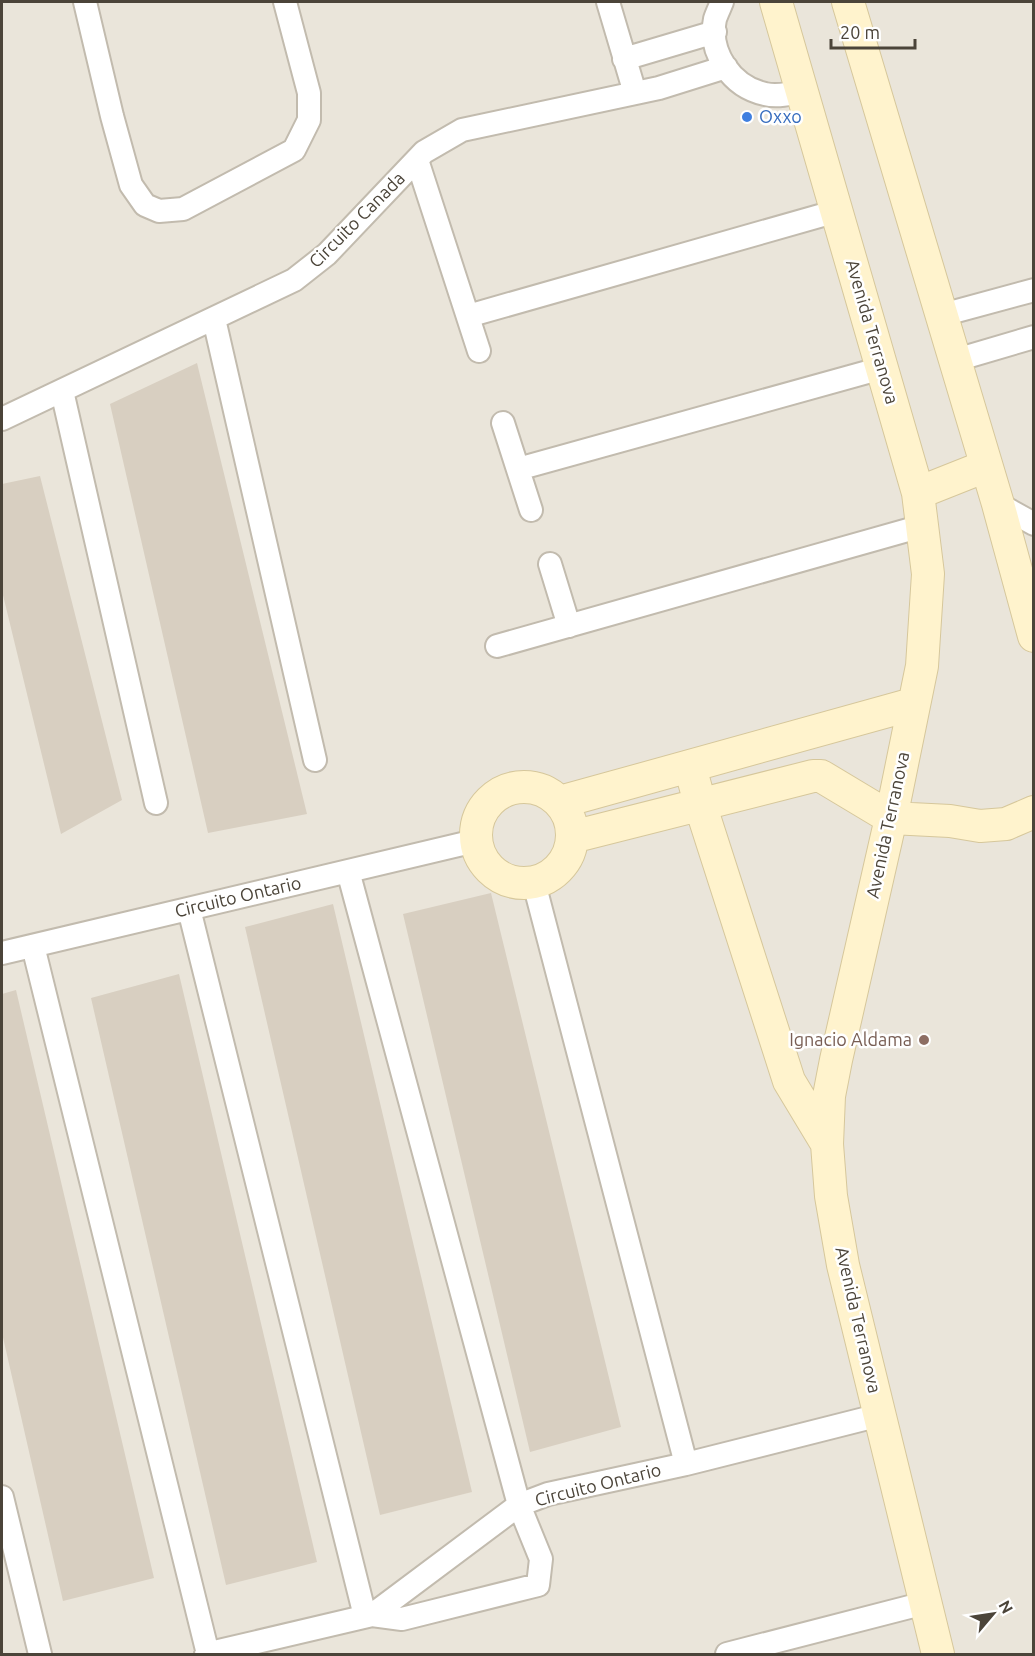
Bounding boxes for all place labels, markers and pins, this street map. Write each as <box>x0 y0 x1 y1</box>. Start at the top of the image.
place label: Oxxo <box>759 106 802 126</box>
marker: Oxxo <box>740 110 754 124</box>
place label: Ignacio Aldama <box>789 1029 912 1049</box>
marker: Ignacio Aldama <box>917 1033 931 1047</box>

